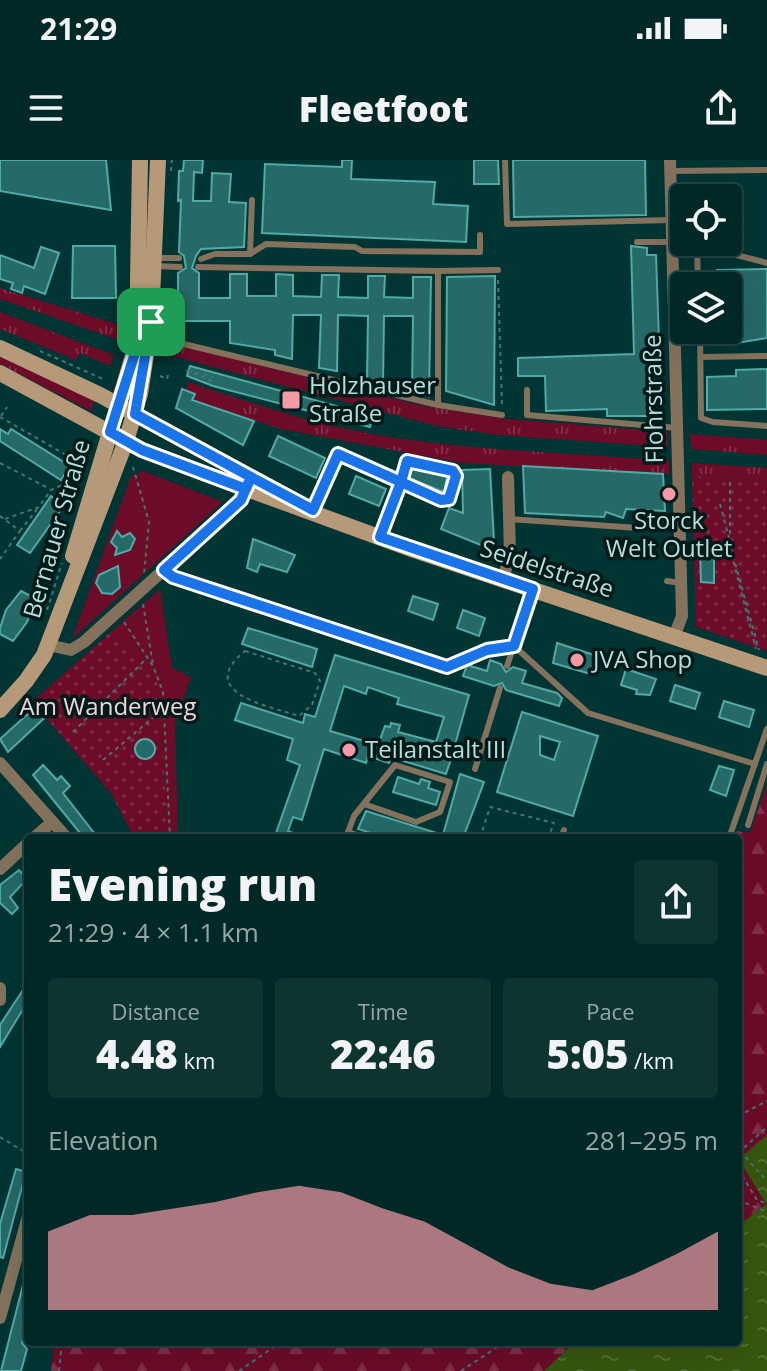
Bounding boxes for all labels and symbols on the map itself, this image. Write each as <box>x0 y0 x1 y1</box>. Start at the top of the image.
pin <box>117 288 185 356</box>
street label: Flohrstraße <box>635 334 670 464</box>
place label: Holzhauser Straße <box>309 368 436 429</box>
marker: Holzhauser Straße <box>280 389 302 411</box>
street label: Bernauer Straße <box>14 435 97 622</box>
marker: Storck Welt Outlet <box>660 485 678 503</box>
place label: Storck Welt Outlet <box>606 503 732 564</box>
street label: Seidelstraße <box>477 530 618 605</box>
place label: JVA Shop <box>591 642 692 675</box>
marker: JVA Shop <box>568 651 586 669</box>
park label: Am Wanderweg <box>20 689 196 722</box>
place label: Teilanstalt III <box>365 732 506 765</box>
marker: Teilanstalt III <box>340 741 358 759</box>

